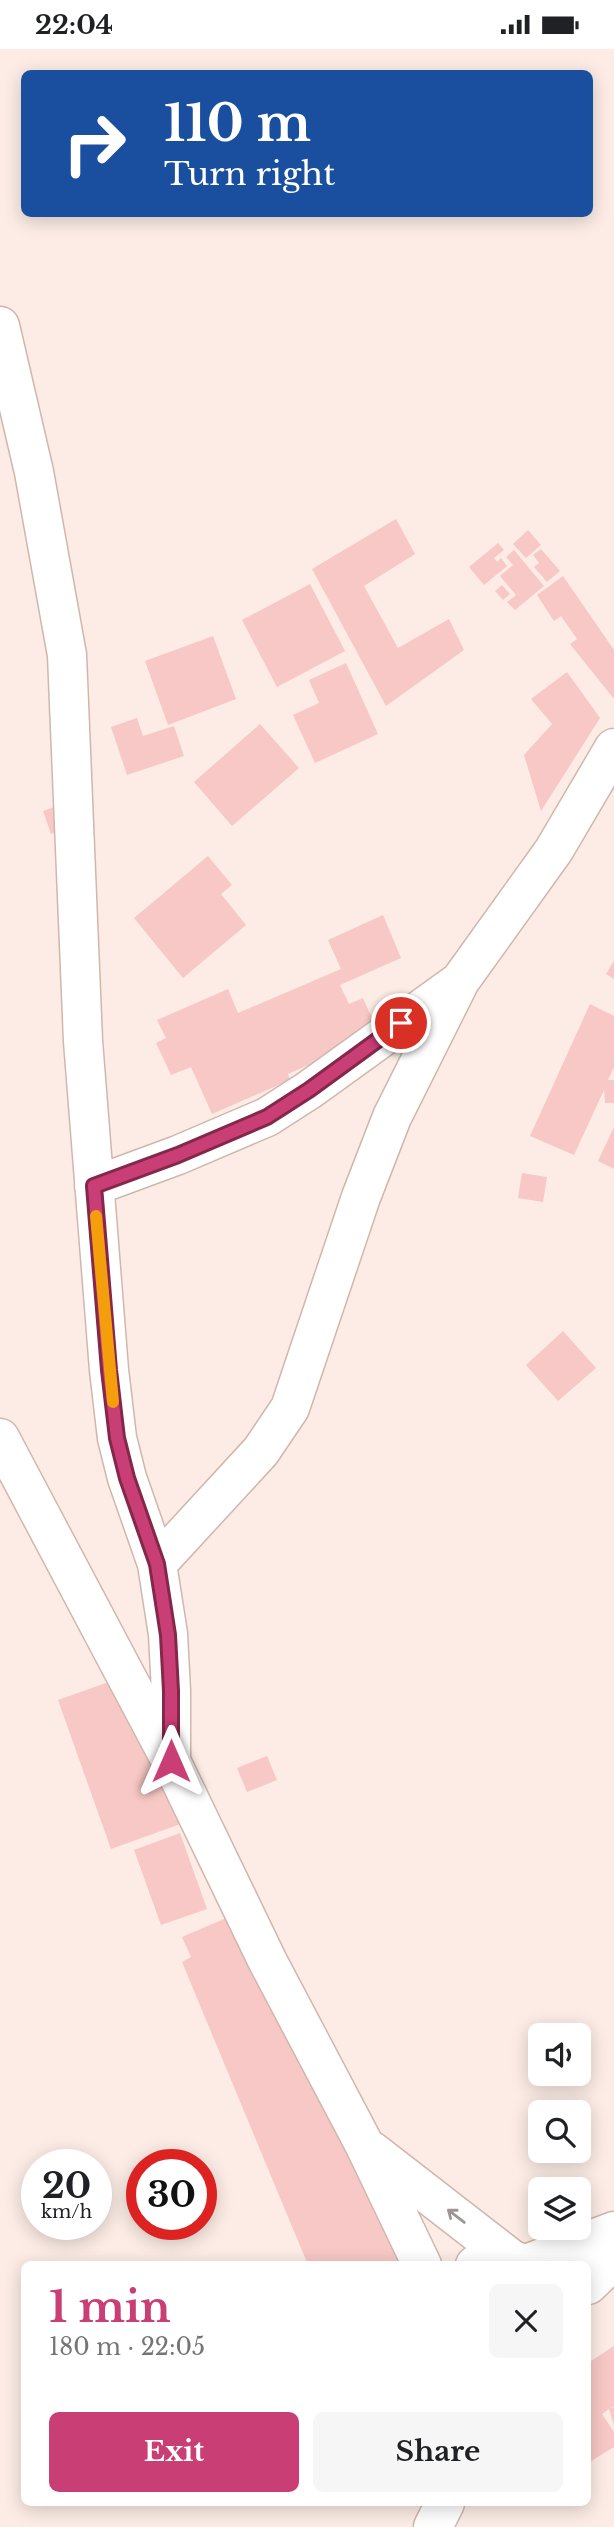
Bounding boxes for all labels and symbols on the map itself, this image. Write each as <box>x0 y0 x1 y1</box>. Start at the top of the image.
pin <box>371 993 431 1053</box>
position arrow <box>134 1724 208 1798</box>
speed limit sign: 30 <box>126 2149 217 2240</box>
one-way arrow <box>448 2209 466 2224</box>

